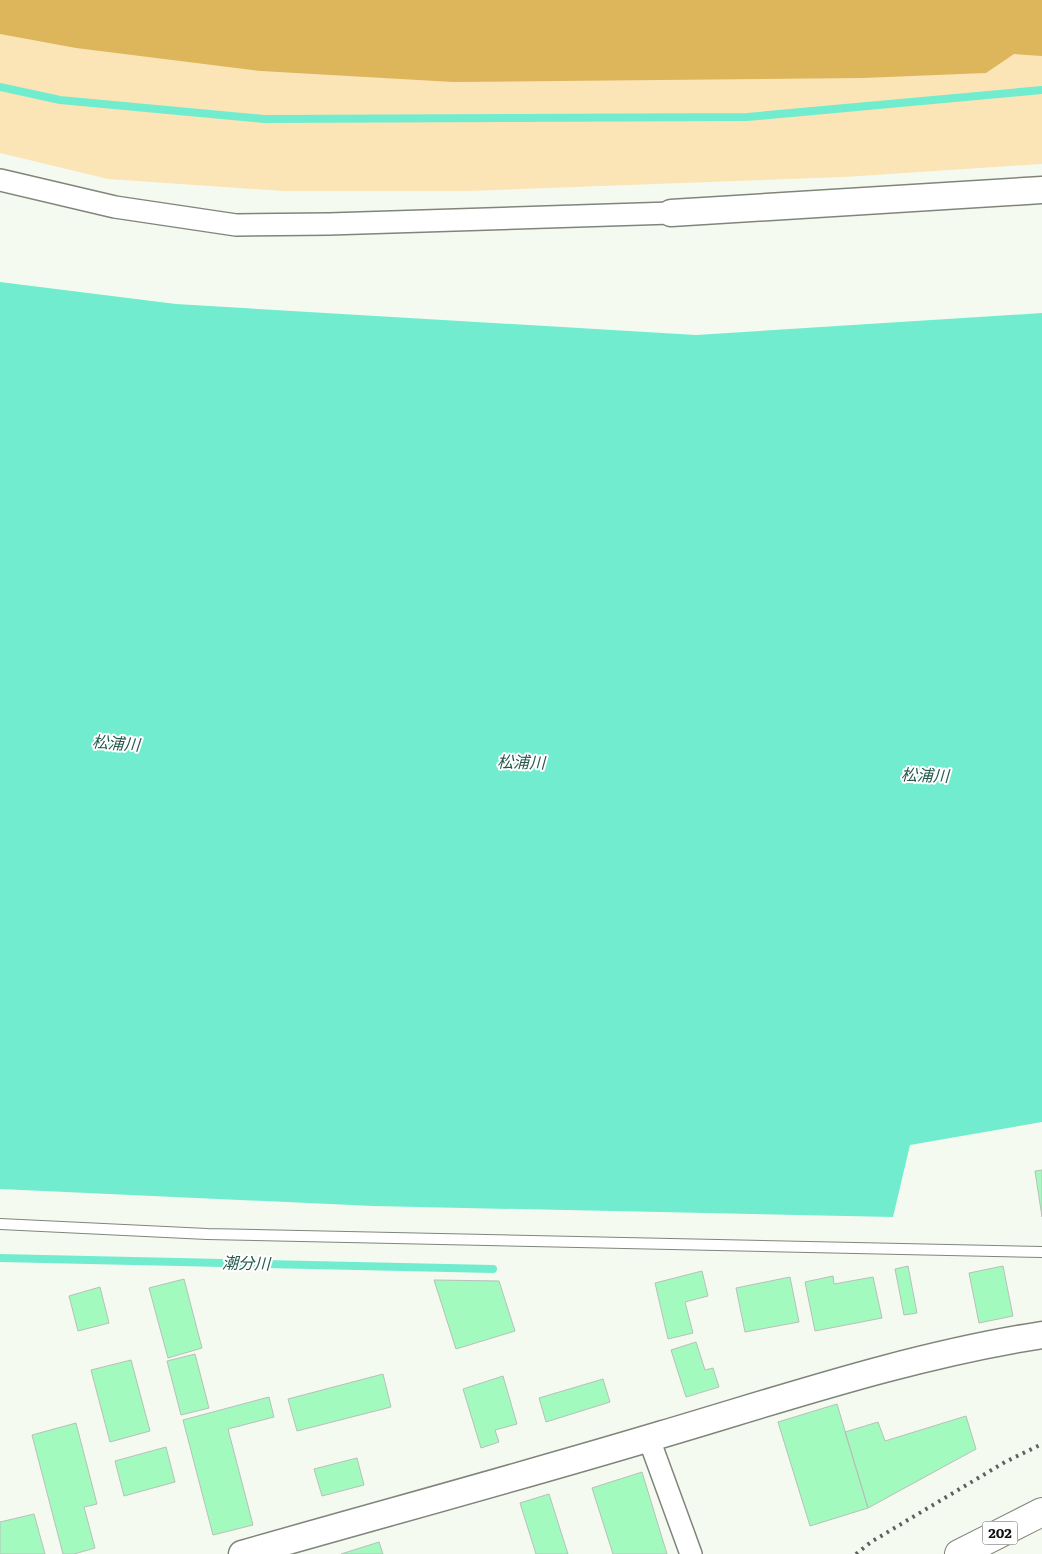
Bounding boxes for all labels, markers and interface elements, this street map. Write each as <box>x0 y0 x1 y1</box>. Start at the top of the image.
water label: 松浦川 <box>91 728 143 756</box>
water label: 松浦川 <box>497 749 547 773</box>
water label: 松浦川 <box>901 761 951 787</box>
water label: 潮分川 <box>222 1250 272 1274</box>
road number: 202 <box>982 1522 1018 1545</box>

